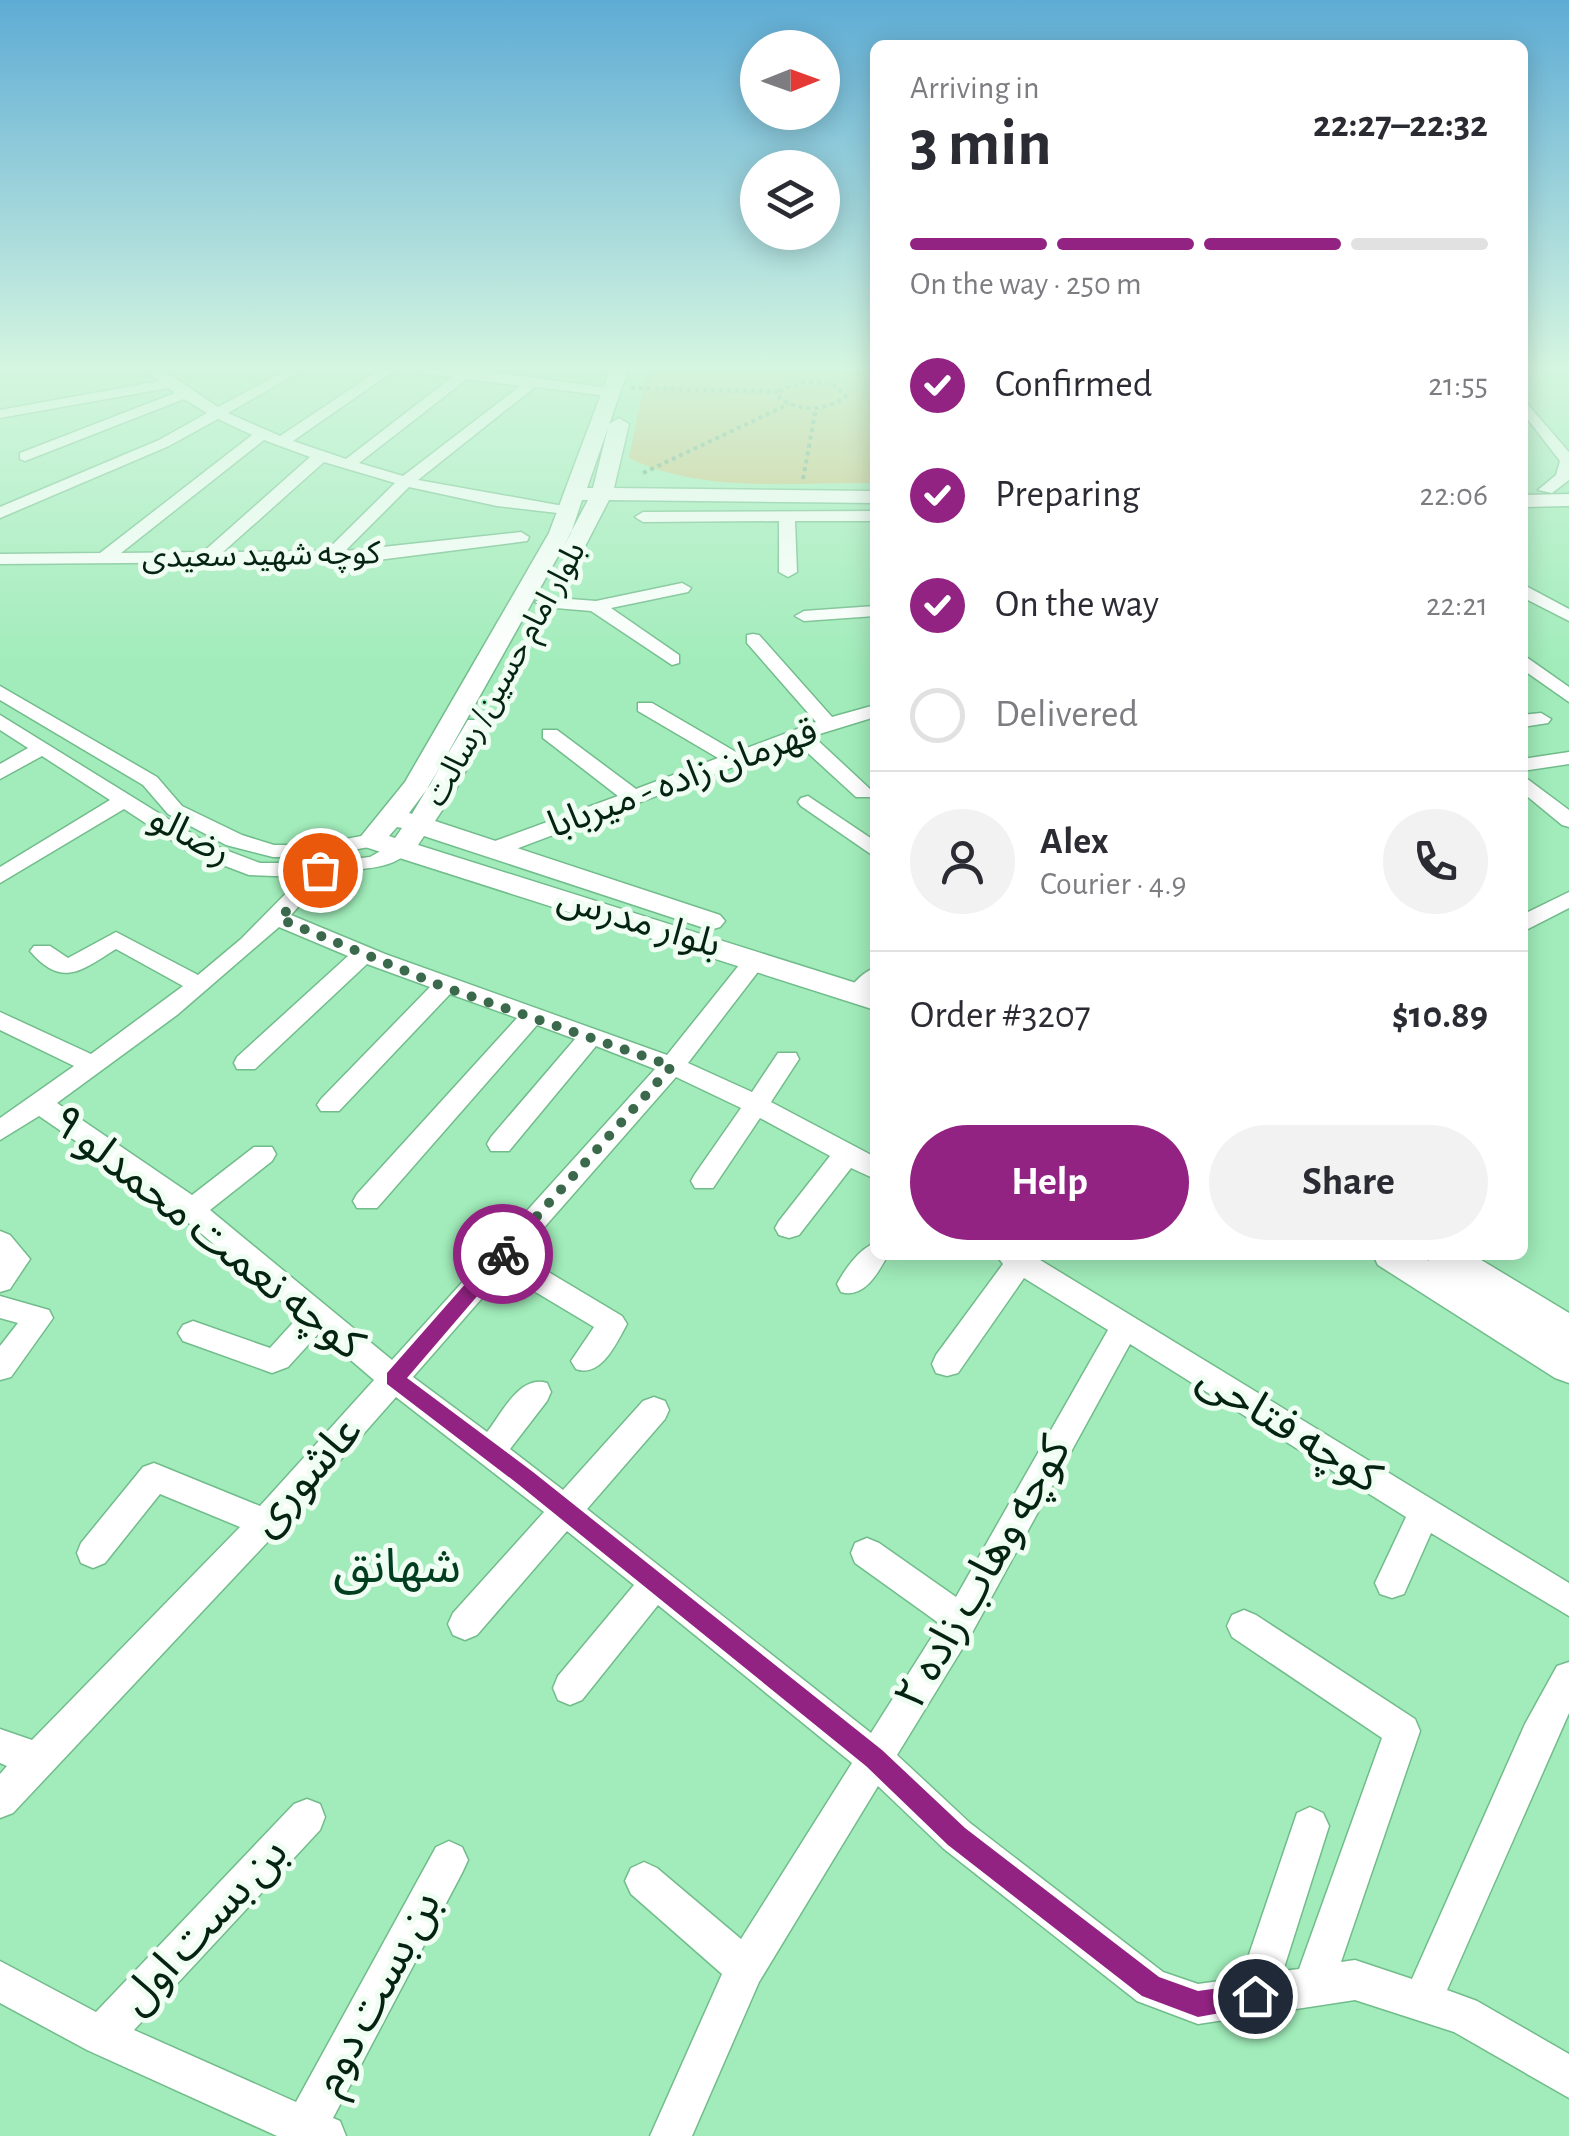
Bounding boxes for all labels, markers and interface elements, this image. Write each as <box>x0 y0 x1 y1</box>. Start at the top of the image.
north arrow <box>740 30 840 130</box>
map controls <box>740 30 840 250</box>
text: Arriving in <box>910 72 1039 104</box>
text: 22:27–22:32 <box>1313 106 1488 144</box>
text: 3 min <box>910 112 1052 177</box>
button: layers <box>740 150 840 250</box>
text: On the way · 250 m <box>910 268 1142 300</box>
icon: check <box>910 358 965 413</box>
text: Confirmed <box>995 366 1152 404</box>
text: 21:55 <box>1428 369 1488 401</box>
icon: check <box>910 468 965 523</box>
text: Preparing <box>995 476 1140 514</box>
text: 22:06 <box>1420 479 1488 511</box>
street label: بلوار امام حسین/ رسالت <box>419 536 597 815</box>
street label: کوچه شهید سعیدی <box>141 537 381 576</box>
icon: check <box>910 578 965 633</box>
text: On the way <box>995 586 1159 624</box>
text: 22:21 <box>1426 589 1488 621</box>
text: Delivered <box>995 696 1138 734</box>
street label: قهرمان زاده - میربابا <box>543 713 823 846</box>
street label: رضالو <box>143 799 237 874</box>
button: person <box>910 809 1015 914</box>
button: phone <box>1383 809 1488 914</box>
text: Alex <box>1040 823 1109 861</box>
pin <box>278 828 363 913</box>
icon: bag <box>293 843 348 898</box>
text: Courier · 4.9 <box>1040 868 1187 900</box>
street label: بلوار مدرس <box>553 879 725 966</box>
text: Order #3207 <box>910 997 1091 1035</box>
text: $10.89 <box>1392 997 1488 1035</box>
street label: کوچه نعمت محمدلو ۹ <box>40 1098 372 1372</box>
button: Help <box>910 1125 1189 1240</box>
button: Share <box>1209 1125 1488 1240</box>
courier <box>453 1204 553 1304</box>
icon: bike <box>476 1227 531 1282</box>
street label: کوچه فتاحی <box>1188 1355 1388 1505</box>
street label: عاشوری <box>241 1408 372 1546</box>
street label: کوچه وهاب زاده ۲ <box>887 1429 1083 1719</box>
district label: شهانق <box>333 1544 461 1595</box>
street label: بن بست اول <box>112 1830 297 2024</box>
street label: بن بست دوم <box>305 1884 457 2106</box>
pin <box>1213 1954 1298 2039</box>
icon: home <box>1228 1969 1283 2024</box>

